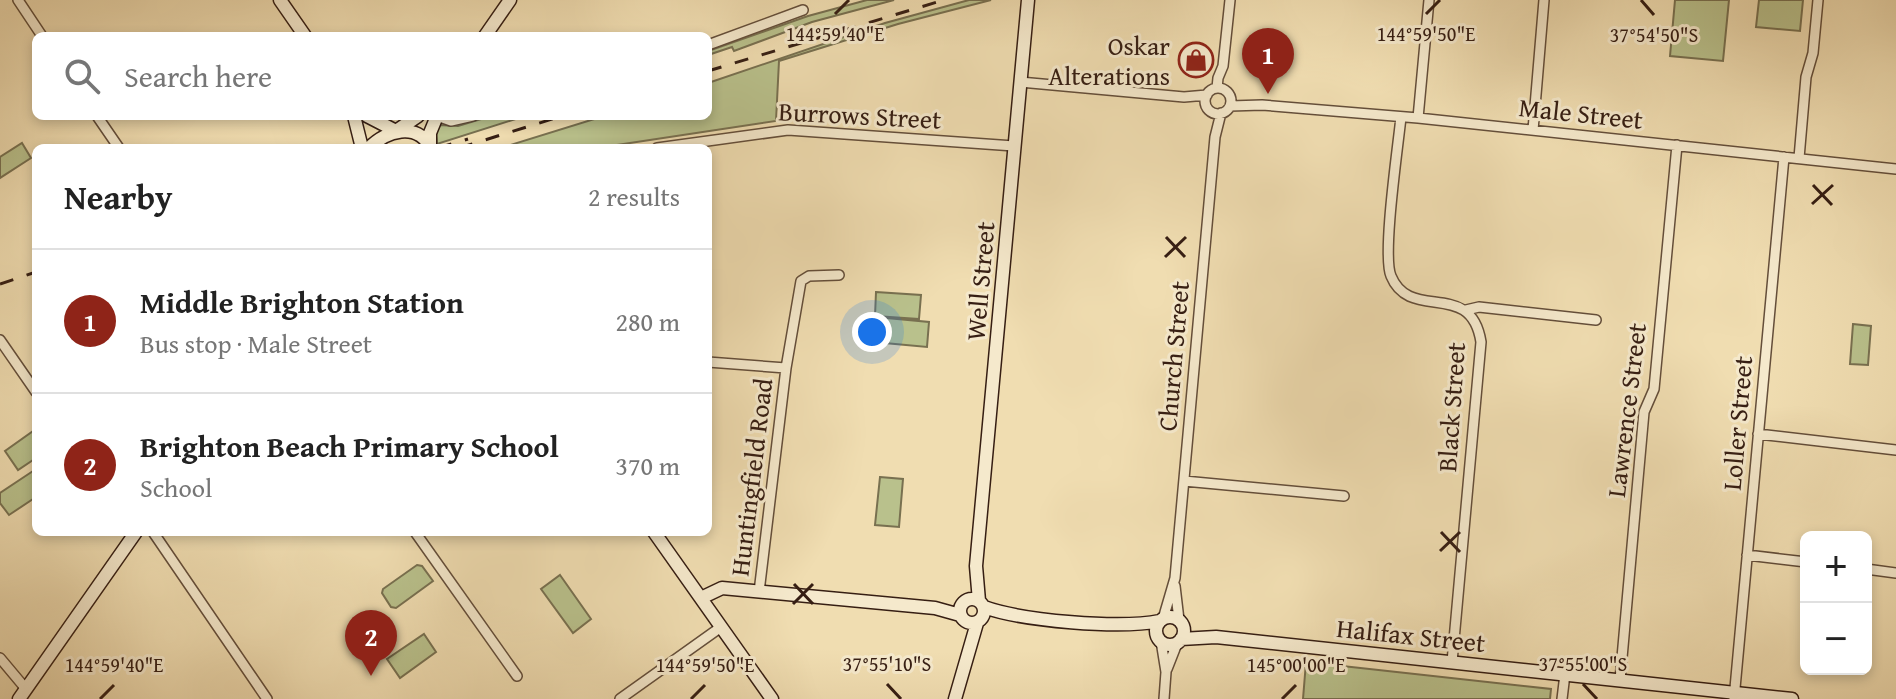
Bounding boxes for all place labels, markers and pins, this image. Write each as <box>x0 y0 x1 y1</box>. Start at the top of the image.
place label: Oskar Alterations <box>1048 26 1170 95</box>
pin: 1 <box>1242 28 1294 94</box>
shop icon: Oskar Alterations <box>1177 41 1215 79</box>
pin: 2 <box>345 610 397 676</box>

